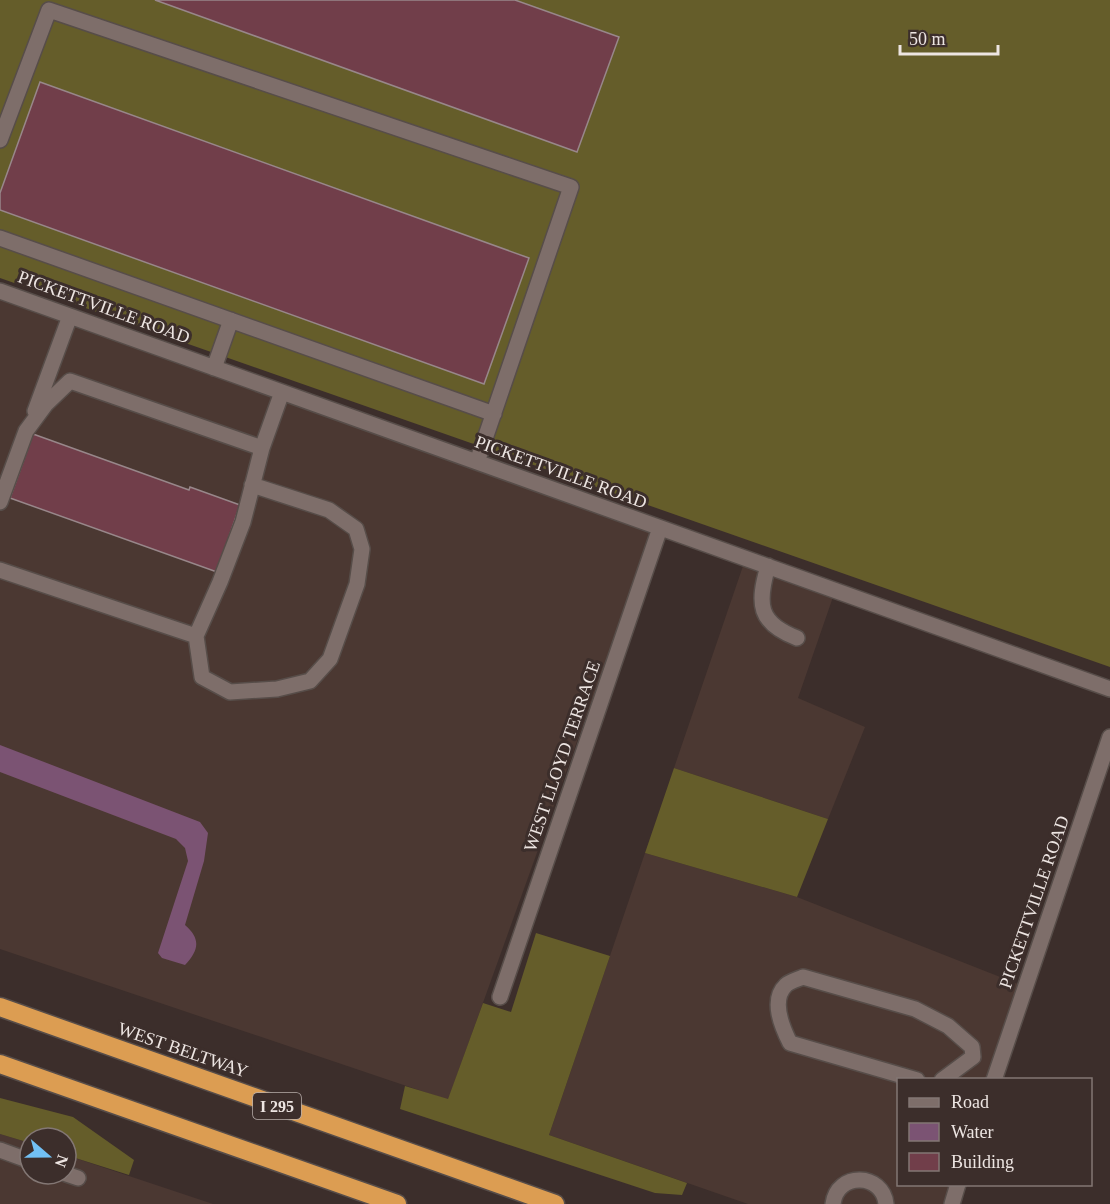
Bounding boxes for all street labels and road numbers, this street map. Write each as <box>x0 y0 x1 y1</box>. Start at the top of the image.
street label: PICKETTVILLE ROAD <box>15 267 193 347</box>
street label: PICKETTVILLE ROAD <box>472 432 650 512</box>
street label: WEST LLOYD TERRACE <box>520 658 604 854</box>
street label: PICKETTVILLE ROAD <box>995 813 1073 991</box>
street label: WEST BELTWAY <box>116 1018 250 1082</box>
road number: I 295 <box>253 1093 301 1119</box>

